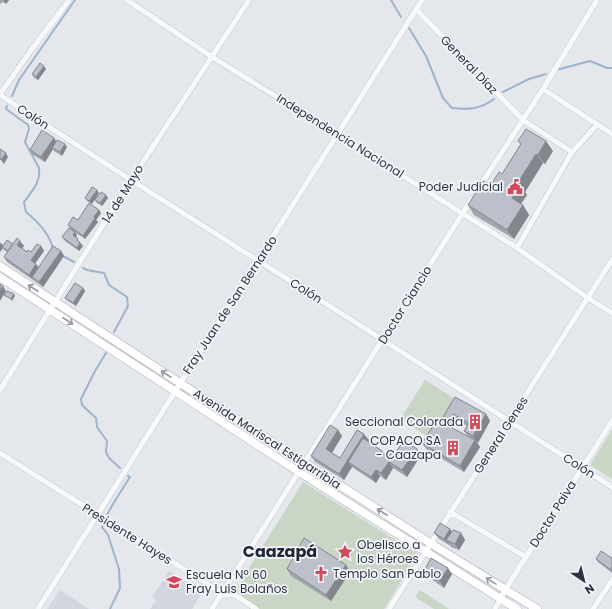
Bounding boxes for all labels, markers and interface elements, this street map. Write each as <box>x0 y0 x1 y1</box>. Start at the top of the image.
street label: General Díaz <box>437 32 502 98</box>
street label: Independencia Nacional <box>273 89 407 182</box>
street label: Colón <box>14 100 53 133</box>
street label: 14 de Mayo <box>98 161 148 226</box>
place label: Poder Judicial <box>419 178 503 195</box>
public building icon: Poder Judicial <box>506 178 524 196</box>
street label: Fray Juan de San Bernardo <box>178 232 281 377</box>
street label: Doctor Ciancio <box>374 262 436 347</box>
street label: Colón <box>287 274 326 307</box>
one-way arrow <box>28 284 39 292</box>
one-way arrow <box>62 317 73 325</box>
one-way arrow <box>161 370 172 378</box>
street label: Avenida Mariscal Estigarribia <box>190 384 344 493</box>
street label: General Genes <box>469 393 532 477</box>
place label: Seccional Colorada <box>345 413 463 430</box>
building icon: Seccional Colorada <box>466 413 484 431</box>
place label: COPACO SA - Caazapa <box>370 432 441 463</box>
building icon: COPACO SA - Caazapa <box>444 439 462 457</box>
street label: Colón <box>560 449 599 482</box>
street label: Doctor Paiva <box>525 477 580 550</box>
street label: Presidente Hayes <box>79 499 176 568</box>
one-way arrow <box>376 508 387 516</box>
place label: Obelisco a los Héroes <box>357 536 420 567</box>
district label: Caazapá <box>243 540 317 563</box>
place icon: Obelisco a los Héroes <box>336 543 354 561</box>
north arrow <box>564 561 604 601</box>
church icon: Templo San Pablo <box>312 565 330 583</box>
place label: Templo San Pablo <box>333 565 441 582</box>
place label: Escuela Nº 60 Fray Luis Bolaños <box>186 566 288 597</box>
school or university icon: Escuela Nº 60 Fray Luis Bolaños <box>165 573 183 591</box>
one-way arrow <box>485 577 497 585</box>
text: N <box>582 580 598 598</box>

